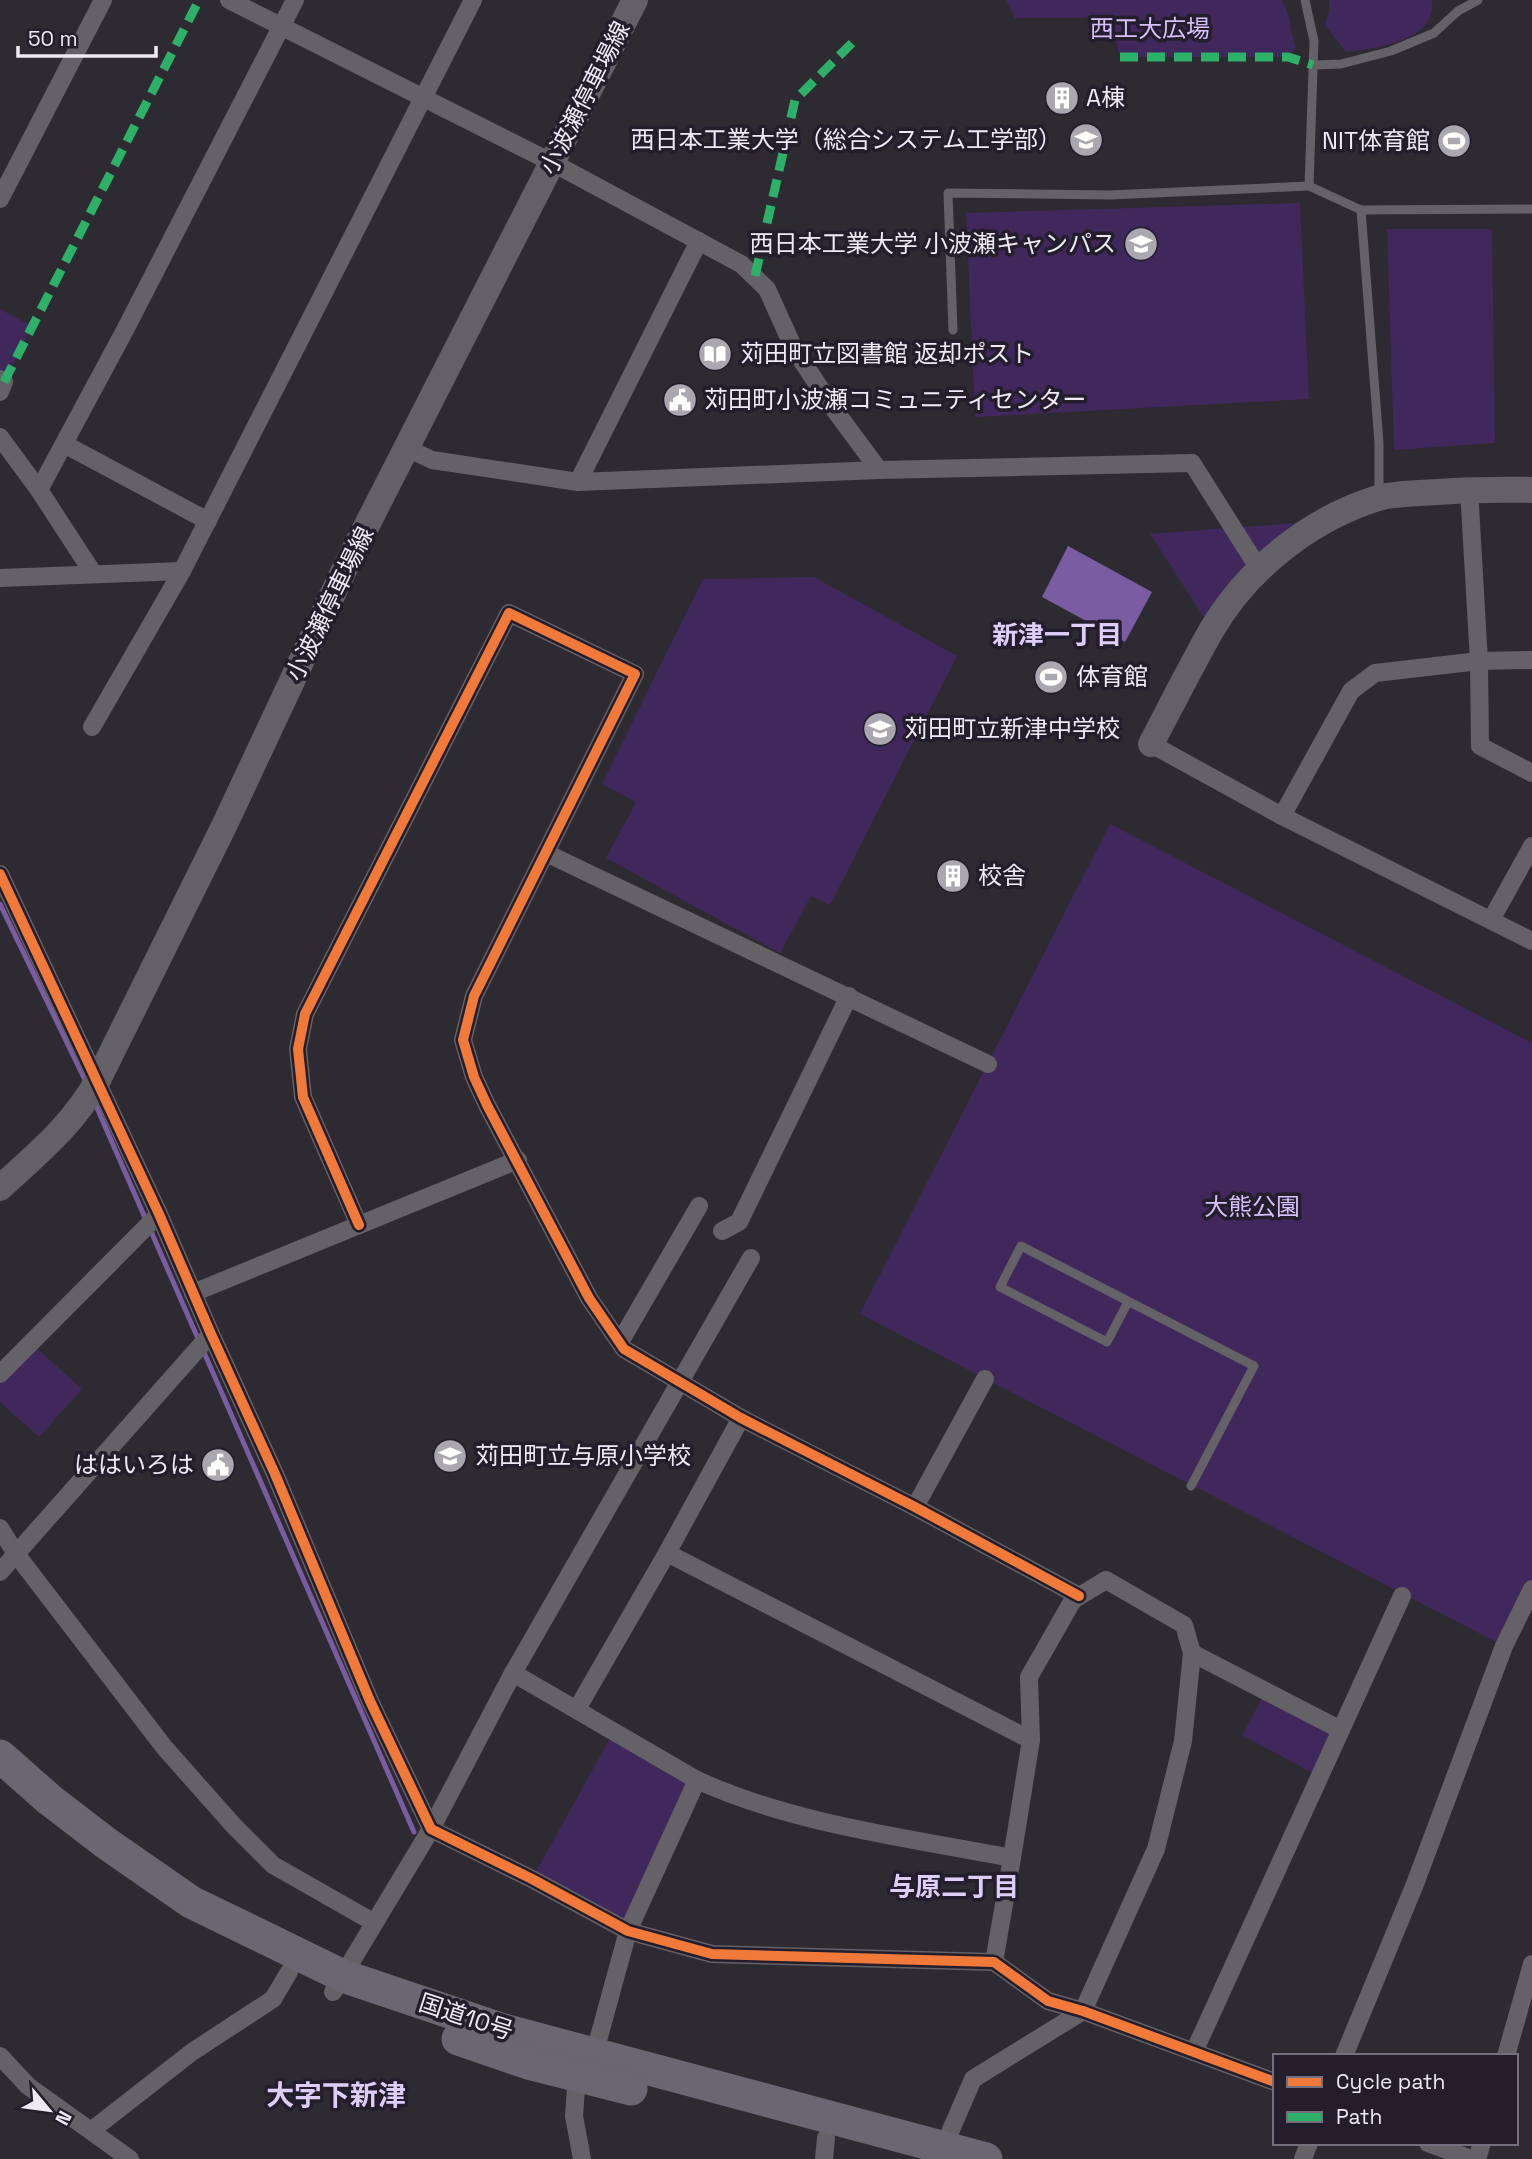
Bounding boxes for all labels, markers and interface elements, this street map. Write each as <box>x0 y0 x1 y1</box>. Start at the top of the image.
park label: 西工大広場 <box>1090 13 1210 44</box>
scale bar <box>18 14 156 58</box>
street label: 小波瀬停車場線 <box>533 16 637 180</box>
text: 50 m <box>28 25 78 52</box>
building icon: A棟 <box>1043 79 1081 117</box>
place label: A棟 <box>1086 82 1125 113</box>
school or university icon: 西日本工業大学（総合システム工学部） <box>1067 121 1105 159</box>
sports icon: NIT体育館 <box>1435 122 1473 160</box>
place label: 西日本工業大学（総合システム工学部） <box>631 124 1062 155</box>
place label: NIT体育館 <box>1322 125 1430 156</box>
school or university icon: 西日本工業大学 小波瀬キャンパス <box>1122 225 1160 263</box>
place label: 西日本工業大学 小波瀬キャンパス <box>750 228 1116 259</box>
library icon: 苅田町立図書館 返却ポスト <box>696 335 734 373</box>
place label: 苅田町立図書館 返却ポスト <box>740 338 1034 369</box>
public building icon: 苅田町小波瀬コミュニティセンター <box>661 381 699 419</box>
place label: 苅田町小波瀬コミュニティセンター <box>704 384 1087 415</box>
street label: 小波瀬停車場線 <box>279 521 380 686</box>
district label: 新津一丁目 <box>992 618 1122 652</box>
sports icon: 体育館 <box>1032 658 1070 696</box>
place label: 体育館 <box>1076 661 1148 692</box>
school or university icon: 苅田町立新津中学校 <box>861 710 899 748</box>
place label: 苅田町立新津中学校 <box>904 713 1120 744</box>
building icon: 校舎 <box>934 857 972 895</box>
place label: 校舎 <box>978 860 1026 891</box>
park label: 大熊公園 <box>1204 1191 1300 1222</box>
school or university icon: 苅田町立与原小学校 <box>431 1437 469 1475</box>
place label: 苅田町立与原小学校 <box>475 1440 691 1471</box>
public building icon: ははいろは <box>199 1446 237 1484</box>
place label: ははいろは <box>74 1449 194 1480</box>
district label: 与原二丁目 <box>889 1870 1019 1904</box>
street label: 国道10号 <box>415 1987 517 2046</box>
legend <box>1273 2054 1518 2145</box>
text: Cycle path <box>1336 2068 1445 2095</box>
north arrow <box>14 2075 84 2145</box>
district label: 大字下新津 <box>266 2077 406 2113</box>
text: Path <box>1336 2103 1382 2130</box>
text: N <box>49 2106 77 2130</box>

